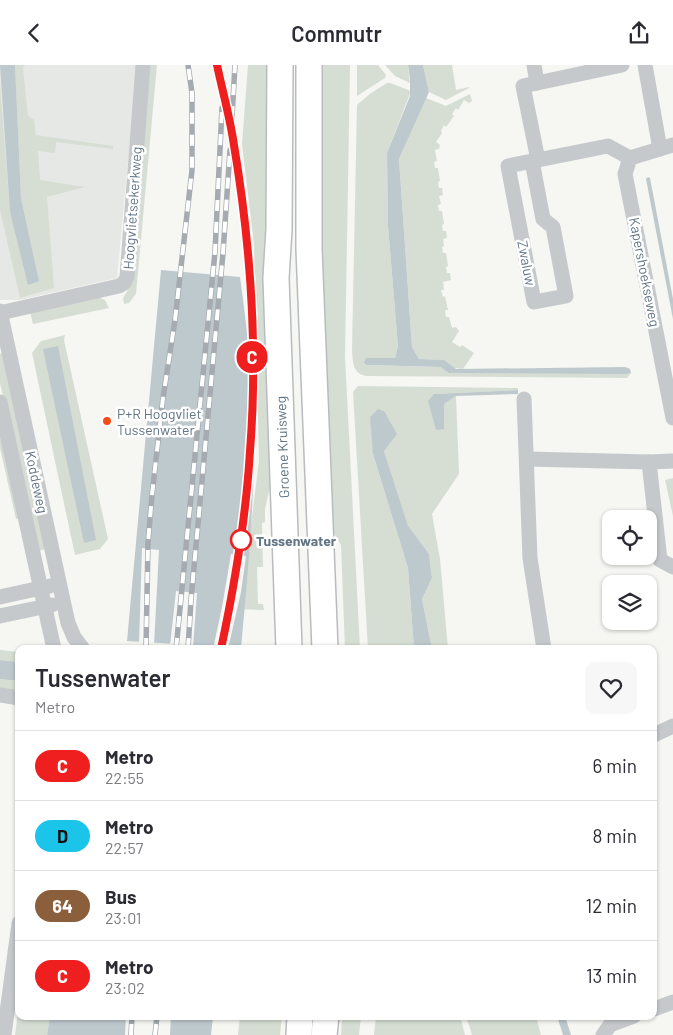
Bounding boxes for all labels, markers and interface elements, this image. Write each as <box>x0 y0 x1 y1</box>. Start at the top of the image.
icon: back <box>20 19 48 47</box>
icon: share <box>625 19 653 47</box>
text: Commutr <box>291 20 382 46</box>
street label: Hoogvlietsekerkweg <box>119 146 145 270</box>
street label: Kapershoekseweg <box>626 216 664 328</box>
street label: Zwaluw <box>514 239 540 287</box>
line badge: C <box>236 341 268 373</box>
text: C <box>247 346 257 368</box>
street label: Groene Kruisweg <box>272 396 292 498</box>
place label: P+R Hoogvliet Tussenwater <box>117 405 201 438</box>
marker: P+R Hoogvliet Tussenwater <box>101 415 113 427</box>
street label: Koddeweg <box>22 449 52 515</box>
map controls <box>602 510 657 630</box>
button: locate <box>602 510 657 565</box>
marker: Tussenwater <box>230 529 252 551</box>
place label: Tussenwater <box>256 532 337 549</box>
button: layers <box>602 575 657 630</box>
button: heart <box>585 662 637 714</box>
text: Tussenwater <box>35 663 171 692</box>
text: Metro <box>35 697 75 716</box>
text: Metro <box>105 745 154 768</box>
text: 6 min <box>593 754 637 777</box>
text: C <box>57 755 68 777</box>
text: 22:55 <box>105 768 144 787</box>
text: Metro <box>105 815 154 838</box>
text: 8 min <box>593 824 637 847</box>
text: D <box>57 825 68 847</box>
text: 22:57 <box>105 838 143 857</box>
text: Bus <box>105 885 137 908</box>
text: 12 min <box>586 894 637 917</box>
text: 64 <box>52 895 73 917</box>
text: 23:01 <box>105 908 141 927</box>
text: Metro <box>105 955 154 978</box>
text: 13 min <box>586 964 637 987</box>
text: C <box>57 965 68 987</box>
text: 23:02 <box>105 978 145 997</box>

